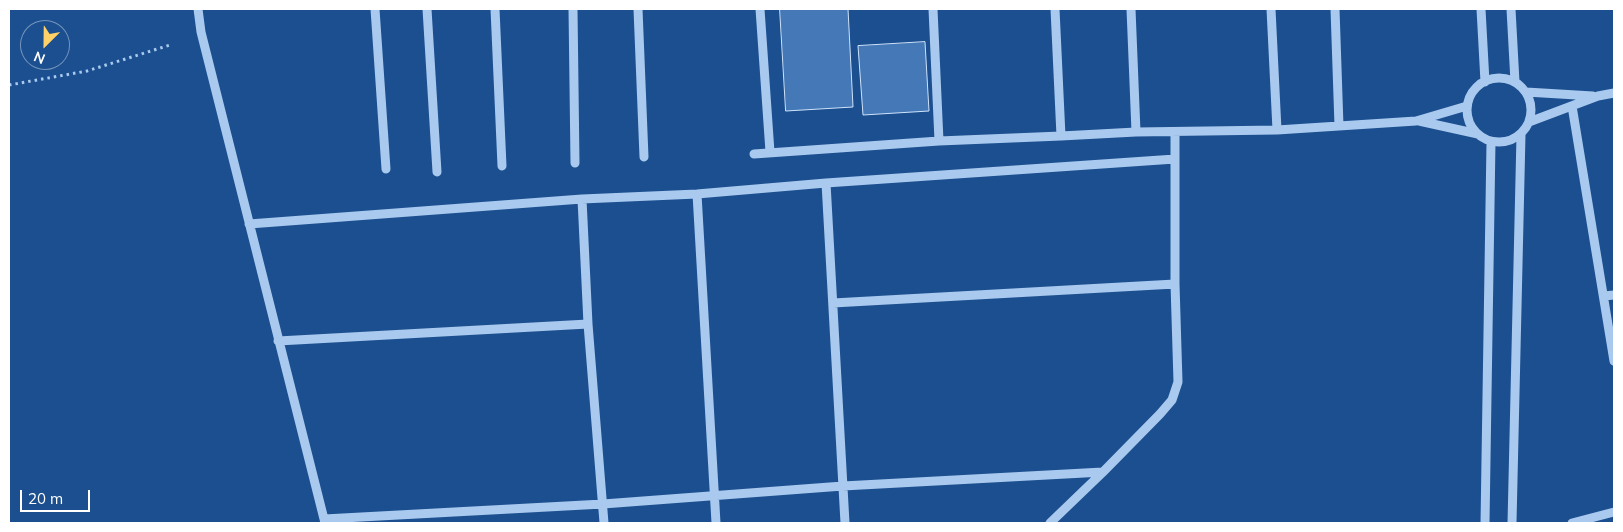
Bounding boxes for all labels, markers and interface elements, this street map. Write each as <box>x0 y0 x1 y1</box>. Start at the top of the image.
north arrow <box>20 20 70 70</box>
text: N <box>31 48 48 68</box>
scale bar <box>22 480 92 512</box>
text: 20 m <box>28 489 63 508</box>

